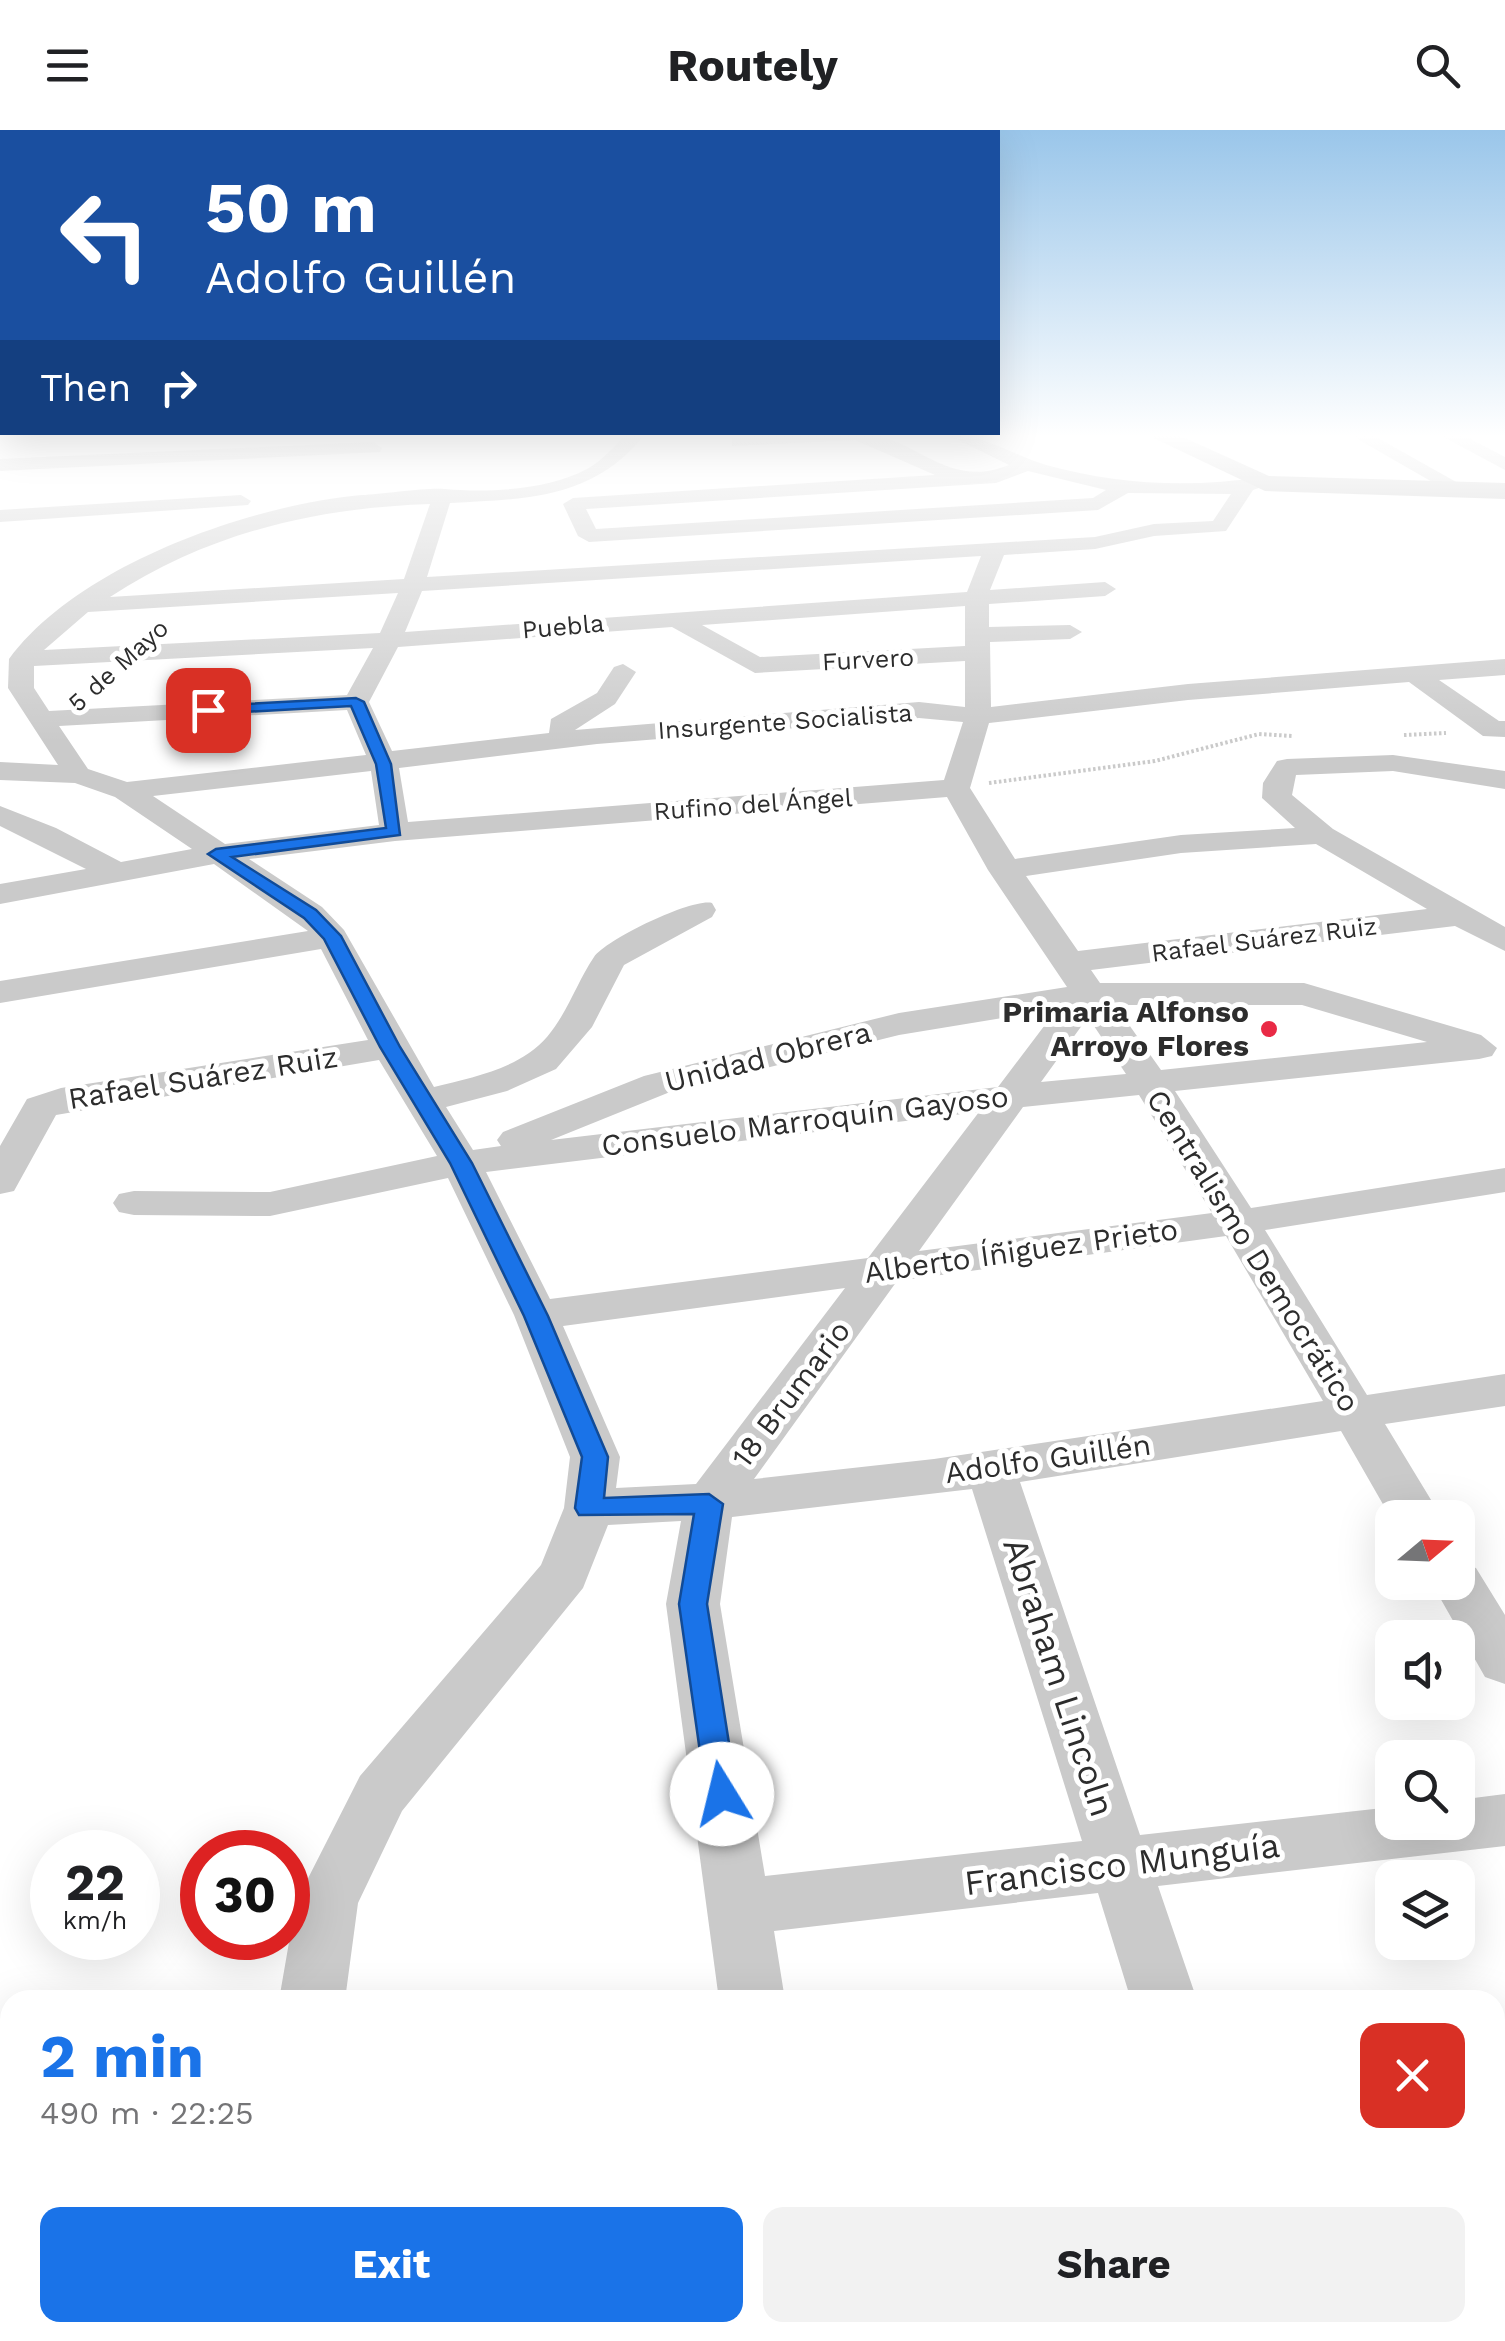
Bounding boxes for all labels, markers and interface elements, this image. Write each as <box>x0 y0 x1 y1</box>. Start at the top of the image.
icon: menu <box>40 38 95 93</box>
icon: search <box>1410 38 1465 93</box>
text: Routely <box>667 39 838 92</box>
text: 50 m <box>205 167 377 249</box>
icon: left <box>40 170 170 300</box>
text: Adolfo Guillén <box>205 251 516 304</box>
icon: right <box>151 360 206 415</box>
text: Then <box>40 366 131 410</box>
street label: Puebla <box>521 608 605 645</box>
street label: 5 de Mayo <box>62 613 174 718</box>
street label: Furvero <box>821 643 915 676</box>
pin <box>166 668 251 753</box>
icon: arrive <box>181 683 236 738</box>
street label: Insurgente Socialista <box>657 698 913 745</box>
street label: Rufino del Ángel <box>653 783 854 826</box>
street label: Rafael Suárez Ruiz <box>1150 911 1378 968</box>
place label: Primaria Alfonso Arroyo Flores <box>1002 994 1249 1063</box>
street label: Unidad Obrera <box>661 1014 875 1099</box>
marker: Primaria Alfonso Arroyo Flores <box>1258 1018 1280 1040</box>
street label: Rafael Suárez Ruiz <box>66 1039 340 1116</box>
street label: Consuelo Marroquín Gayoso <box>599 1078 1010 1163</box>
street label: Centralismo Democrático <box>1140 1083 1367 1418</box>
street label: Alberto Íñiguez Prieto <box>862 1211 1180 1290</box>
street label: 18 Brumario <box>724 1313 857 1474</box>
street label: Adolfo Guillén <box>943 1427 1153 1490</box>
north arrow <box>1375 1500 1475 1600</box>
map controls <box>1375 1500 1475 1960</box>
street label: Abraham Lincoln <box>994 1532 1124 1822</box>
button: sound <box>1375 1620 1475 1720</box>
button: search <box>1375 1740 1475 1840</box>
position arrow <box>670 1742 774 1846</box>
street label: Francisco Munguía <box>962 1824 1282 1904</box>
speed limit sign: 30 <box>180 1830 310 1960</box>
text: 22 <box>65 1853 125 1912</box>
button: layers <box>1375 1860 1475 1960</box>
text: km/h <box>63 1906 127 1935</box>
text: 2 min <box>40 2021 204 2092</box>
button: close <box>1360 2023 1465 2128</box>
text: 490 m · 22:25 <box>40 2094 254 2132</box>
button: Exit <box>40 2207 743 2322</box>
button: Share <box>763 2207 1465 2322</box>

